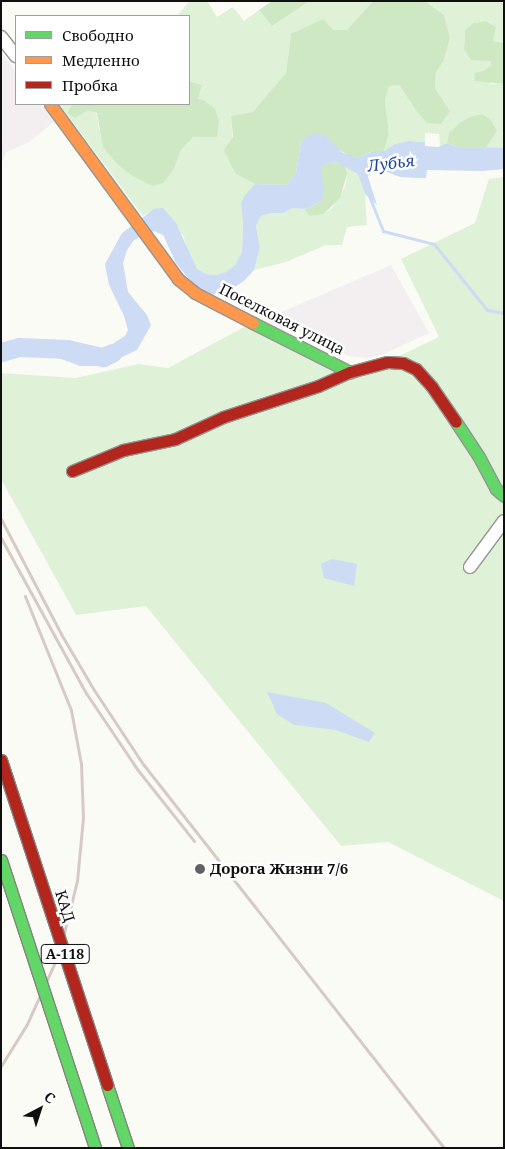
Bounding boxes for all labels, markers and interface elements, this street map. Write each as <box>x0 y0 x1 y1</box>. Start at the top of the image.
legend <box>15 15 190 105</box>
text: Свободно <box>62 25 134 45</box>
text: Медленно <box>62 50 140 70</box>
text: Пробка <box>62 75 118 95</box>
water label: Лубья <box>366 151 416 175</box>
street label: Поселковая улица <box>216 280 348 358</box>
place label: Дорога Жизни 7/6 <box>210 860 348 878</box>
marker: Дорога Жизни 7/6 <box>194 863 206 875</box>
street label: КАД <box>51 888 79 924</box>
road number: А-118 <box>40 942 90 966</box>
north arrow <box>15 1084 65 1134</box>
text: С <box>40 1087 60 1107</box>

